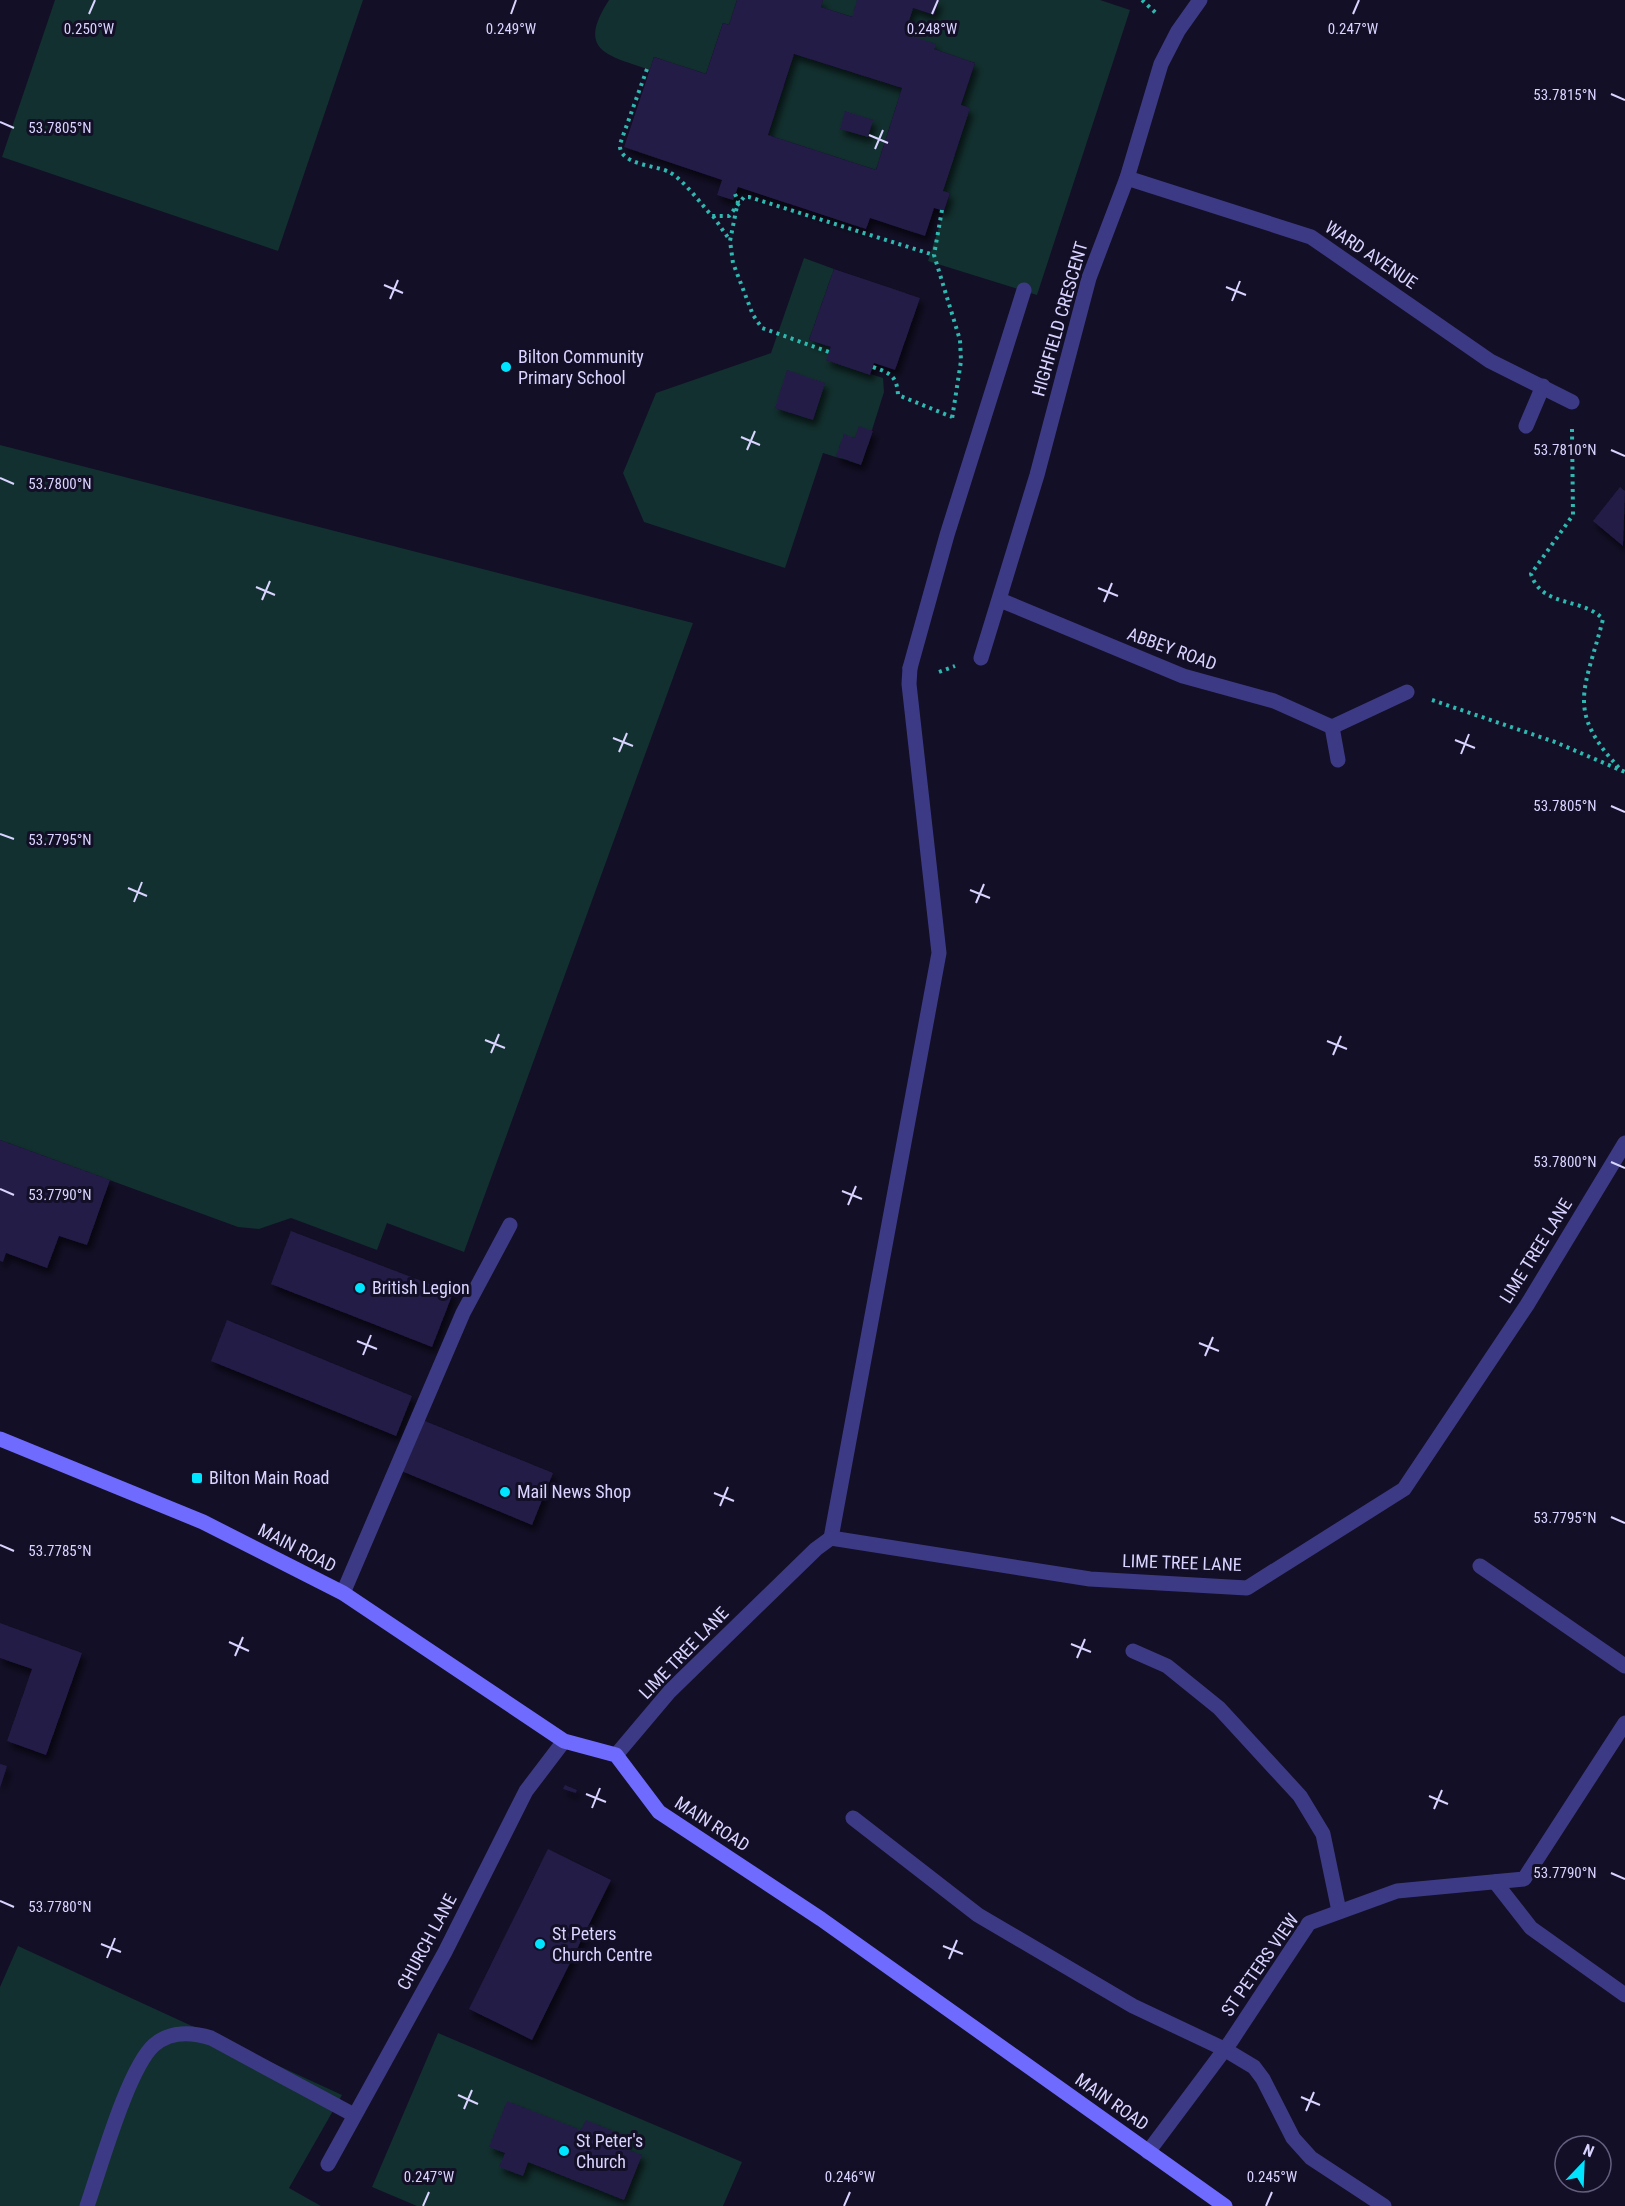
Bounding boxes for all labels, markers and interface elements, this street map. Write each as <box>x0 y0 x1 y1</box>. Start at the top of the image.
text: 0.250°W <box>64 20 115 38</box>
text: 0.249°W <box>486 20 537 38</box>
text: 0.248°W <box>907 20 958 38</box>
text: 0.247°W <box>1328 20 1379 38</box>
text: 53.7815°N <box>1533 86 1597 104</box>
text: 53.7805°N <box>28 119 92 137</box>
street label: WARD AVENUE <box>1321 216 1421 293</box>
street label: HIGHFIELD CRESCENT <box>1027 239 1092 399</box>
place label: Bilton Community Primary School <box>518 346 644 388</box>
marker: Bilton Community Primary School <box>499 360 513 374</box>
text: 53.7810°N <box>1533 441 1597 459</box>
text: 53.7800°N <box>28 475 92 493</box>
street label: ABBEY ROAD <box>1125 623 1220 674</box>
text: 53.7805°N <box>1533 797 1597 815</box>
text: 53.7795°N <box>28 831 92 849</box>
text: 53.7800°N <box>1533 1153 1597 1171</box>
text: 53.7790°N <box>28 1186 92 1204</box>
street label: LIME TREE LANE <box>1495 1194 1576 1307</box>
place label: British Legion <box>372 1277 470 1298</box>
marker: British Legion <box>353 1281 367 1295</box>
place label: Bilton Main Road <box>209 1467 329 1488</box>
marker: Bilton Main Road <box>190 1471 204 1485</box>
place label: Mail News Shop <box>517 1481 631 1502</box>
marker: Mail News Shop <box>498 1485 512 1499</box>
text: 53.7795°N <box>1533 1509 1597 1527</box>
street label: MAIN ROAD <box>255 1519 340 1576</box>
text: 53.7785°N <box>28 1542 92 1560</box>
street label: LIME TREE LANE <box>1122 1550 1242 1575</box>
street label: LIME TREE LANE <box>635 1602 733 1703</box>
street label: MAIN ROAD <box>671 1792 754 1855</box>
text: 53.7790°N <box>1533 1864 1597 1882</box>
street label: CHURCH LANE <box>392 1890 461 1993</box>
text: 53.7780°N <box>28 1898 92 1916</box>
street label: ST PETERS VIEW <box>1217 1909 1303 2020</box>
place label: St Peters Church Centre <box>552 1923 653 1965</box>
marker: St Peters Church Centre <box>533 1937 547 1951</box>
street label: MAIN ROAD <box>1072 2069 1153 2135</box>
place label: St Peter's Church <box>576 2130 643 2172</box>
north arrow <box>1553 2134 1613 2194</box>
text: N <box>1580 2140 1597 2161</box>
marker: St Peter's Church <box>557 2144 571 2158</box>
text: 0.247°W <box>404 2168 455 2186</box>
text: 0.246°W <box>825 2168 876 2186</box>
text: 0.245°W <box>1247 2168 1298 2186</box>

